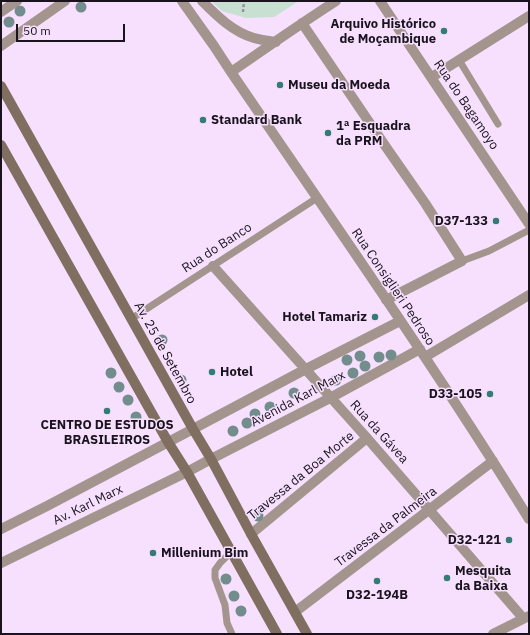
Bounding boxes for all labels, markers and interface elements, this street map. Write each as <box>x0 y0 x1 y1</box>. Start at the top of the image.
scale bar <box>18 16 127 42</box>
place label: Arquivo Histórico de Moçambique <box>330 16 436 47</box>
text: 50 m <box>23 23 51 38</box>
marker: Arquivo Histórico de Moçambique <box>439 26 449 36</box>
street label: Rua do Bagamoyo <box>430 57 502 153</box>
place label: Museu da Moeda <box>288 77 390 93</box>
marker: Museu da Moeda <box>275 80 285 90</box>
place label: Standard Bank <box>211 112 302 128</box>
marker: Standard Bank <box>198 115 208 125</box>
place label: 1ª Esquadra da PRM <box>336 118 411 149</box>
marker: 1ª Esquadra da PRM <box>323 128 333 138</box>
place label: D37-133 <box>435 213 488 229</box>
marker: D37-133 <box>491 216 501 226</box>
street label: Rua do Banco <box>179 220 255 276</box>
street label: Rua Consiglieri Pedroso <box>348 226 438 348</box>
street label: Av. 25 de Setembro <box>131 299 199 407</box>
place label: Hotel Tamariz <box>282 309 367 325</box>
marker: Hotel Tamariz <box>370 312 380 322</box>
place label: Hotel <box>220 364 253 380</box>
marker: Hotel <box>207 367 217 377</box>
street label: Avenida Karl Marx <box>248 367 348 431</box>
place label: D33-105 <box>429 386 482 402</box>
marker: D33-105 <box>485 389 495 399</box>
street label: Rua da Gávea <box>347 397 411 467</box>
marker: CENTRO DE ESTUDOS BRASILEIROS <box>102 406 112 416</box>
place label: CENTRO DE ESTUDOS BRASILEIROS <box>40 417 174 448</box>
street label: Travessa da Boa Morte <box>245 428 357 524</box>
street label: Av. Karl Marx <box>51 481 125 529</box>
street label: Travessa da Palmeira <box>332 484 440 570</box>
place label: D32-121 <box>448 532 501 548</box>
marker: D32-121 <box>504 535 514 545</box>
place label: Millenium Bim <box>161 545 248 561</box>
marker: Millenium Bim <box>148 548 158 558</box>
place label: Mesquita da Baixa <box>455 563 511 594</box>
marker: Mesquita da Baixa <box>442 573 452 583</box>
marker: D32-194B <box>372 576 382 586</box>
place label: D32-194B <box>346 587 408 603</box>

